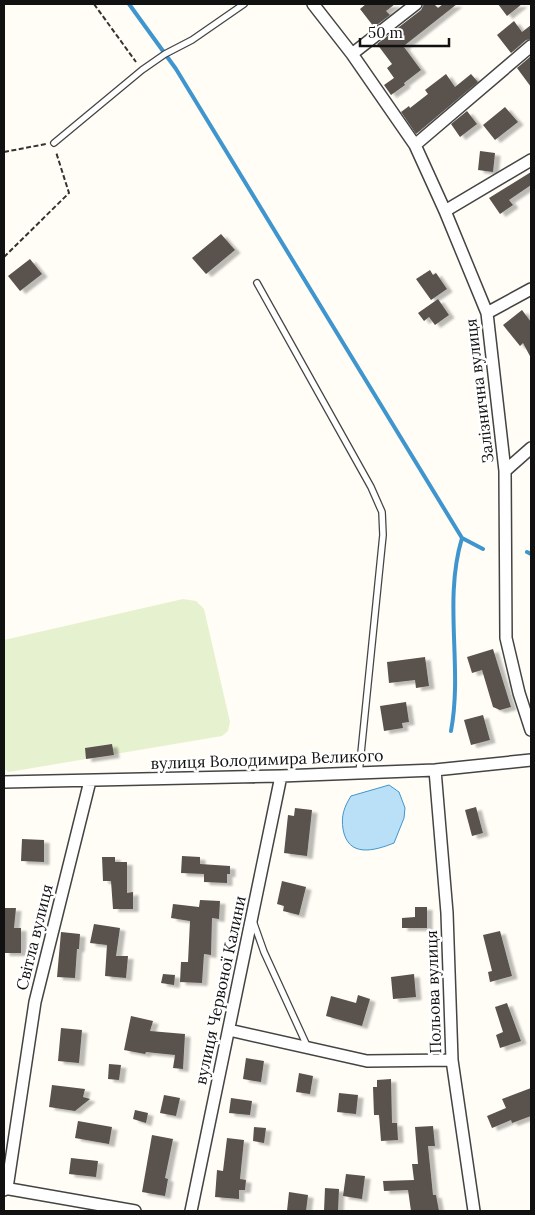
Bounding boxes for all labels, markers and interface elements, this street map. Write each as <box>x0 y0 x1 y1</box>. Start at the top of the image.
scale bar <box>360 15 449 47</box>
text: 50 m <box>368 23 403 42</box>
street label: Залізнична вулиця <box>460 318 498 464</box>
street label: вулиця Володимира Великого <box>150 745 384 773</box>
street label: Світла вулиця <box>11 882 57 992</box>
street label: вулиця Червоної Калини <box>190 894 250 1086</box>
street label: Польова вулиця <box>421 930 445 1054</box>

